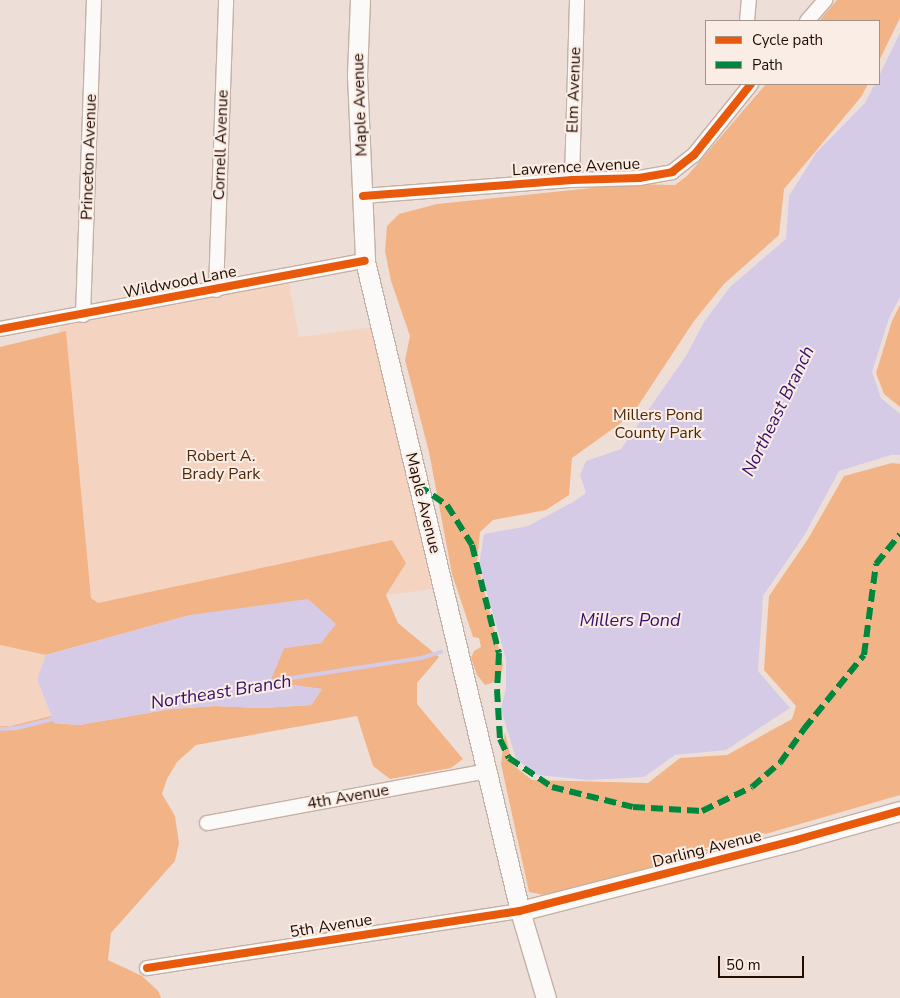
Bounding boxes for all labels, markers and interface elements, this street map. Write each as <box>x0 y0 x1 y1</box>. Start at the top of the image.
legend <box>705 20 880 85</box>
text: Cycle path <box>752 30 823 50</box>
street label: Elm Avenue <box>563 47 585 133</box>
street label: Maple Avenue <box>349 53 371 157</box>
text: Path <box>752 55 783 75</box>
street label: Cornell Avenue <box>209 89 233 201</box>
street label: Princeton Avenue <box>77 94 101 220</box>
street label: Lawrence Avenue <box>512 154 640 180</box>
street label: Wildwood Lane <box>122 262 238 302</box>
water label: Northeast Branch <box>737 342 819 480</box>
park label: Millers Pond County Park <box>613 405 703 443</box>
park label: Robert A. Brady Park <box>182 446 260 484</box>
street label: Maple Avenue <box>401 451 445 555</box>
water label: Millers Pond <box>579 609 681 631</box>
water label: Northeast Branch <box>149 670 293 714</box>
street label: 4th Avenue <box>306 780 390 814</box>
street label: Darling Avenue <box>651 826 763 872</box>
street label: 5th Avenue <box>289 910 373 942</box>
scale bar <box>720 946 806 978</box>
text: 50 m <box>726 955 761 975</box>

